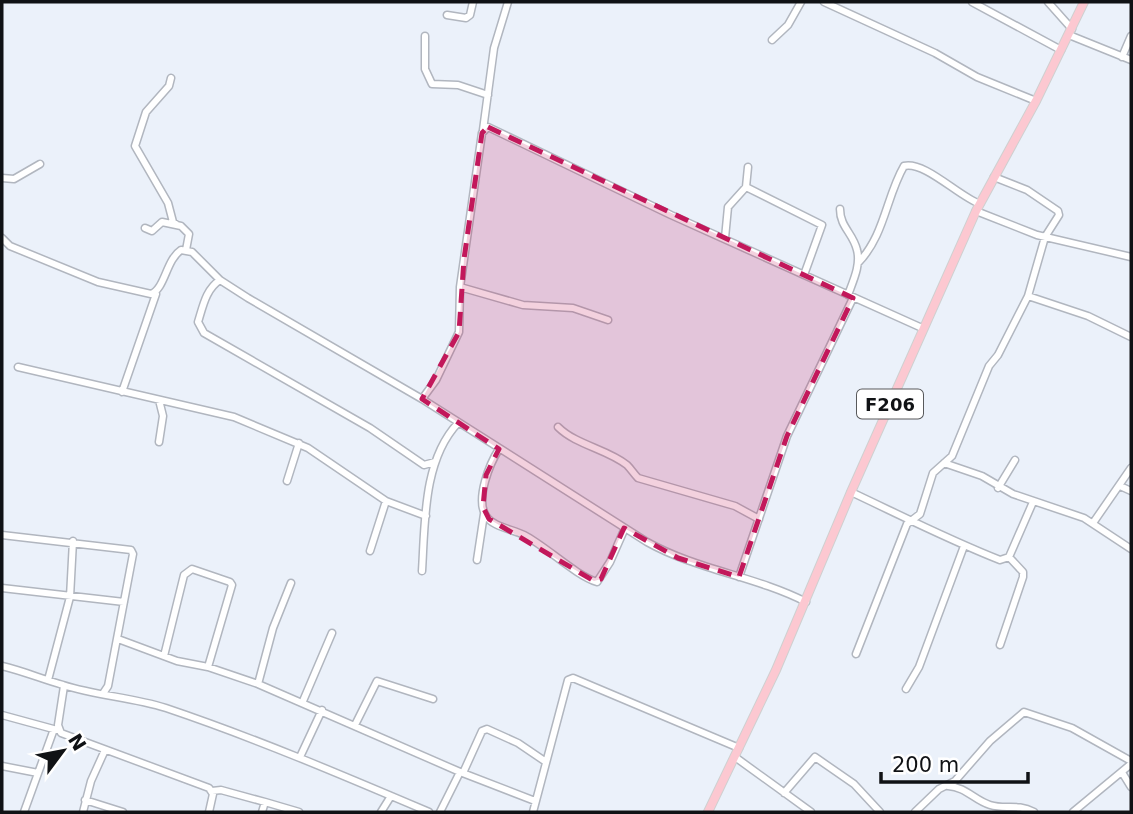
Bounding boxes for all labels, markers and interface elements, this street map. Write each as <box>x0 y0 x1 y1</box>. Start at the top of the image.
road number: F206 <box>857 390 923 418</box>
north arrow <box>28 716 98 786</box>
text: N <box>64 729 91 755</box>
scale bar <box>881 740 1028 784</box>
text: 200 m <box>892 753 959 777</box>

